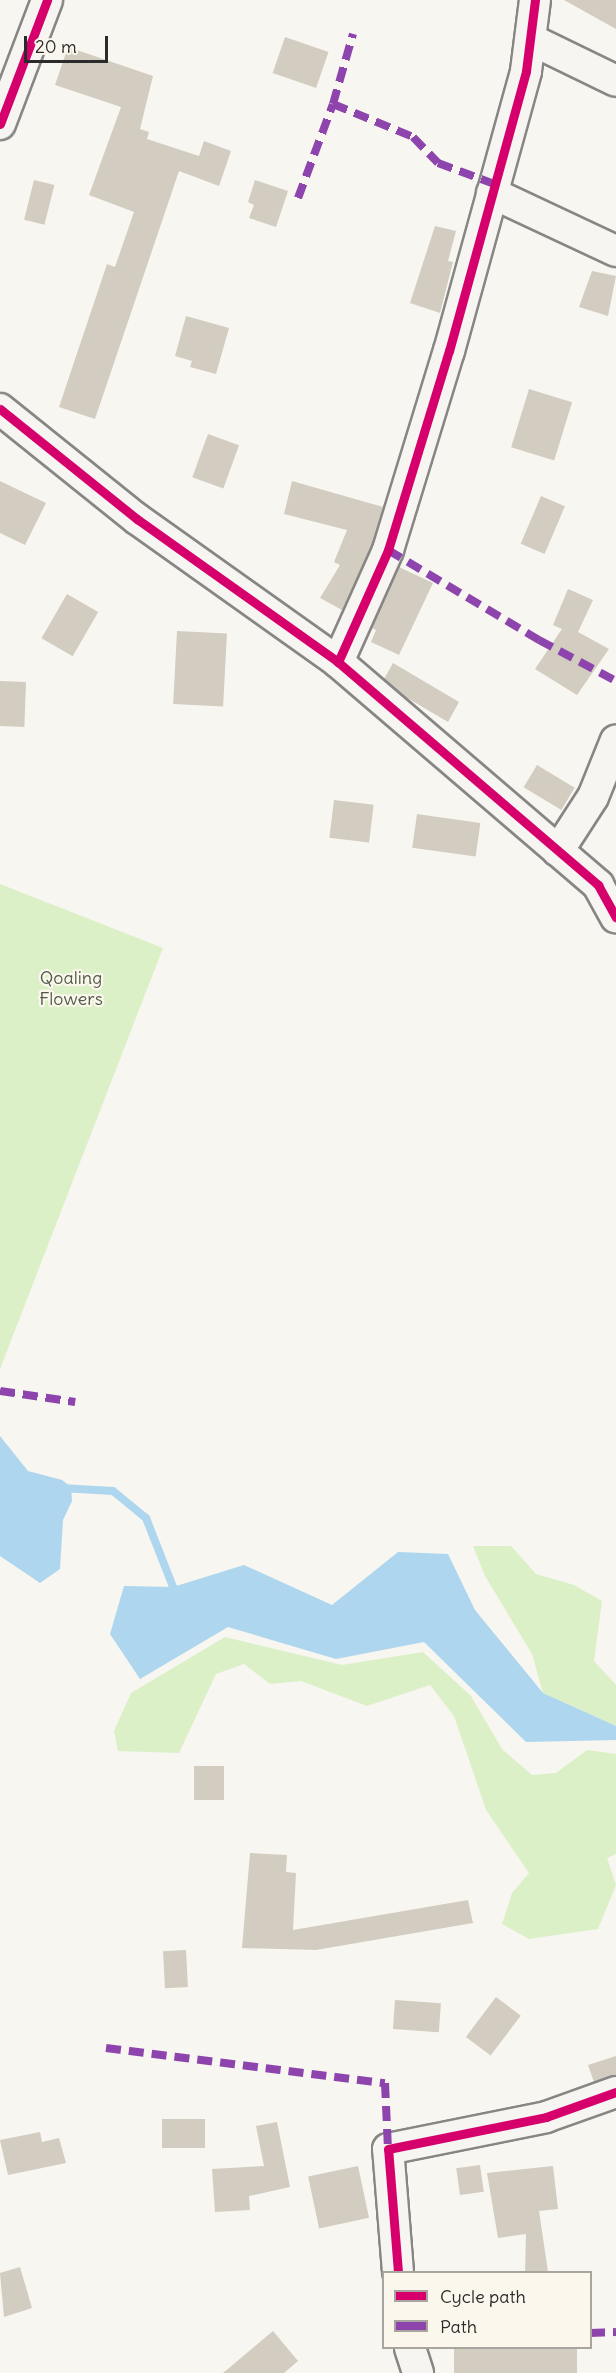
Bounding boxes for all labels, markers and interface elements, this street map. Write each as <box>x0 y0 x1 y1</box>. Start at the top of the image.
scale bar <box>27 24 111 62</box>
text: 20 m <box>35 35 77 58</box>
park label: Qoaling Flowers <box>39 968 103 1010</box>
legend <box>382 2271 592 2349</box>
text: Cycle path <box>440 2285 526 2308</box>
text: Path <box>440 2315 477 2338</box>

